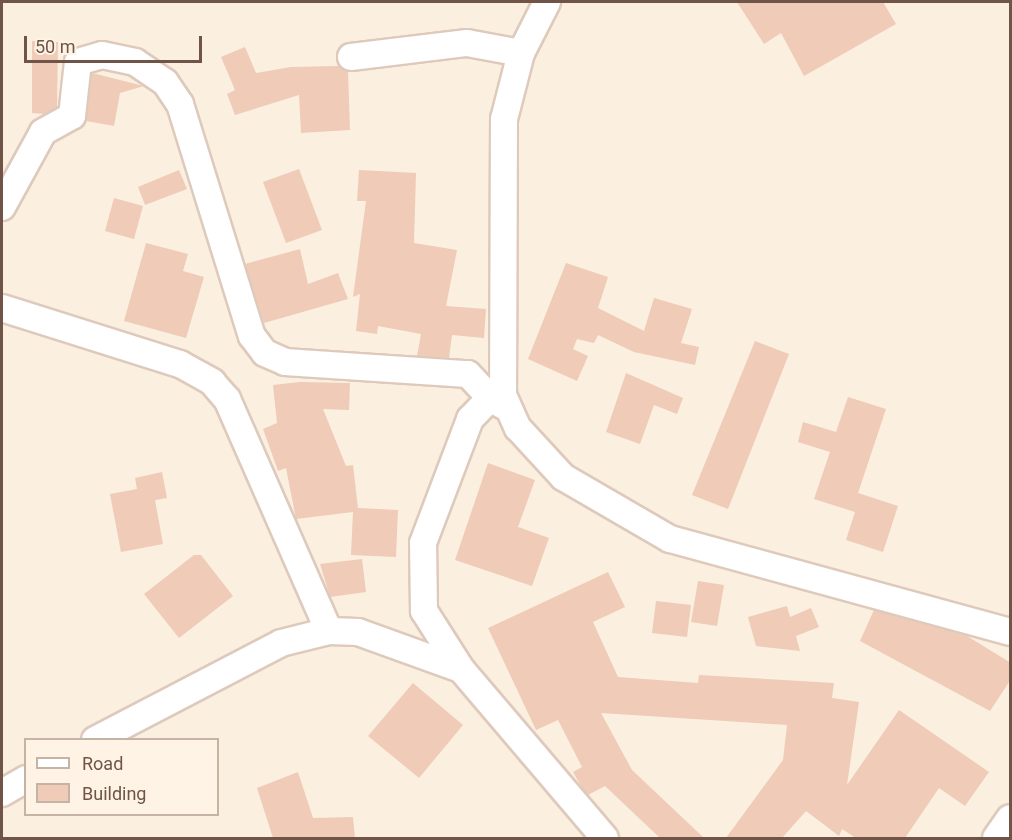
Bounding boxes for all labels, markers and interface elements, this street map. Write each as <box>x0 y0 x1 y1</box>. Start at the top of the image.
scale bar <box>27 24 206 62</box>
text: 50 m <box>35 36 75 57</box>
legend <box>24 738 219 816</box>
text: Road <box>82 753 123 774</box>
text: Building <box>82 783 146 804</box>

